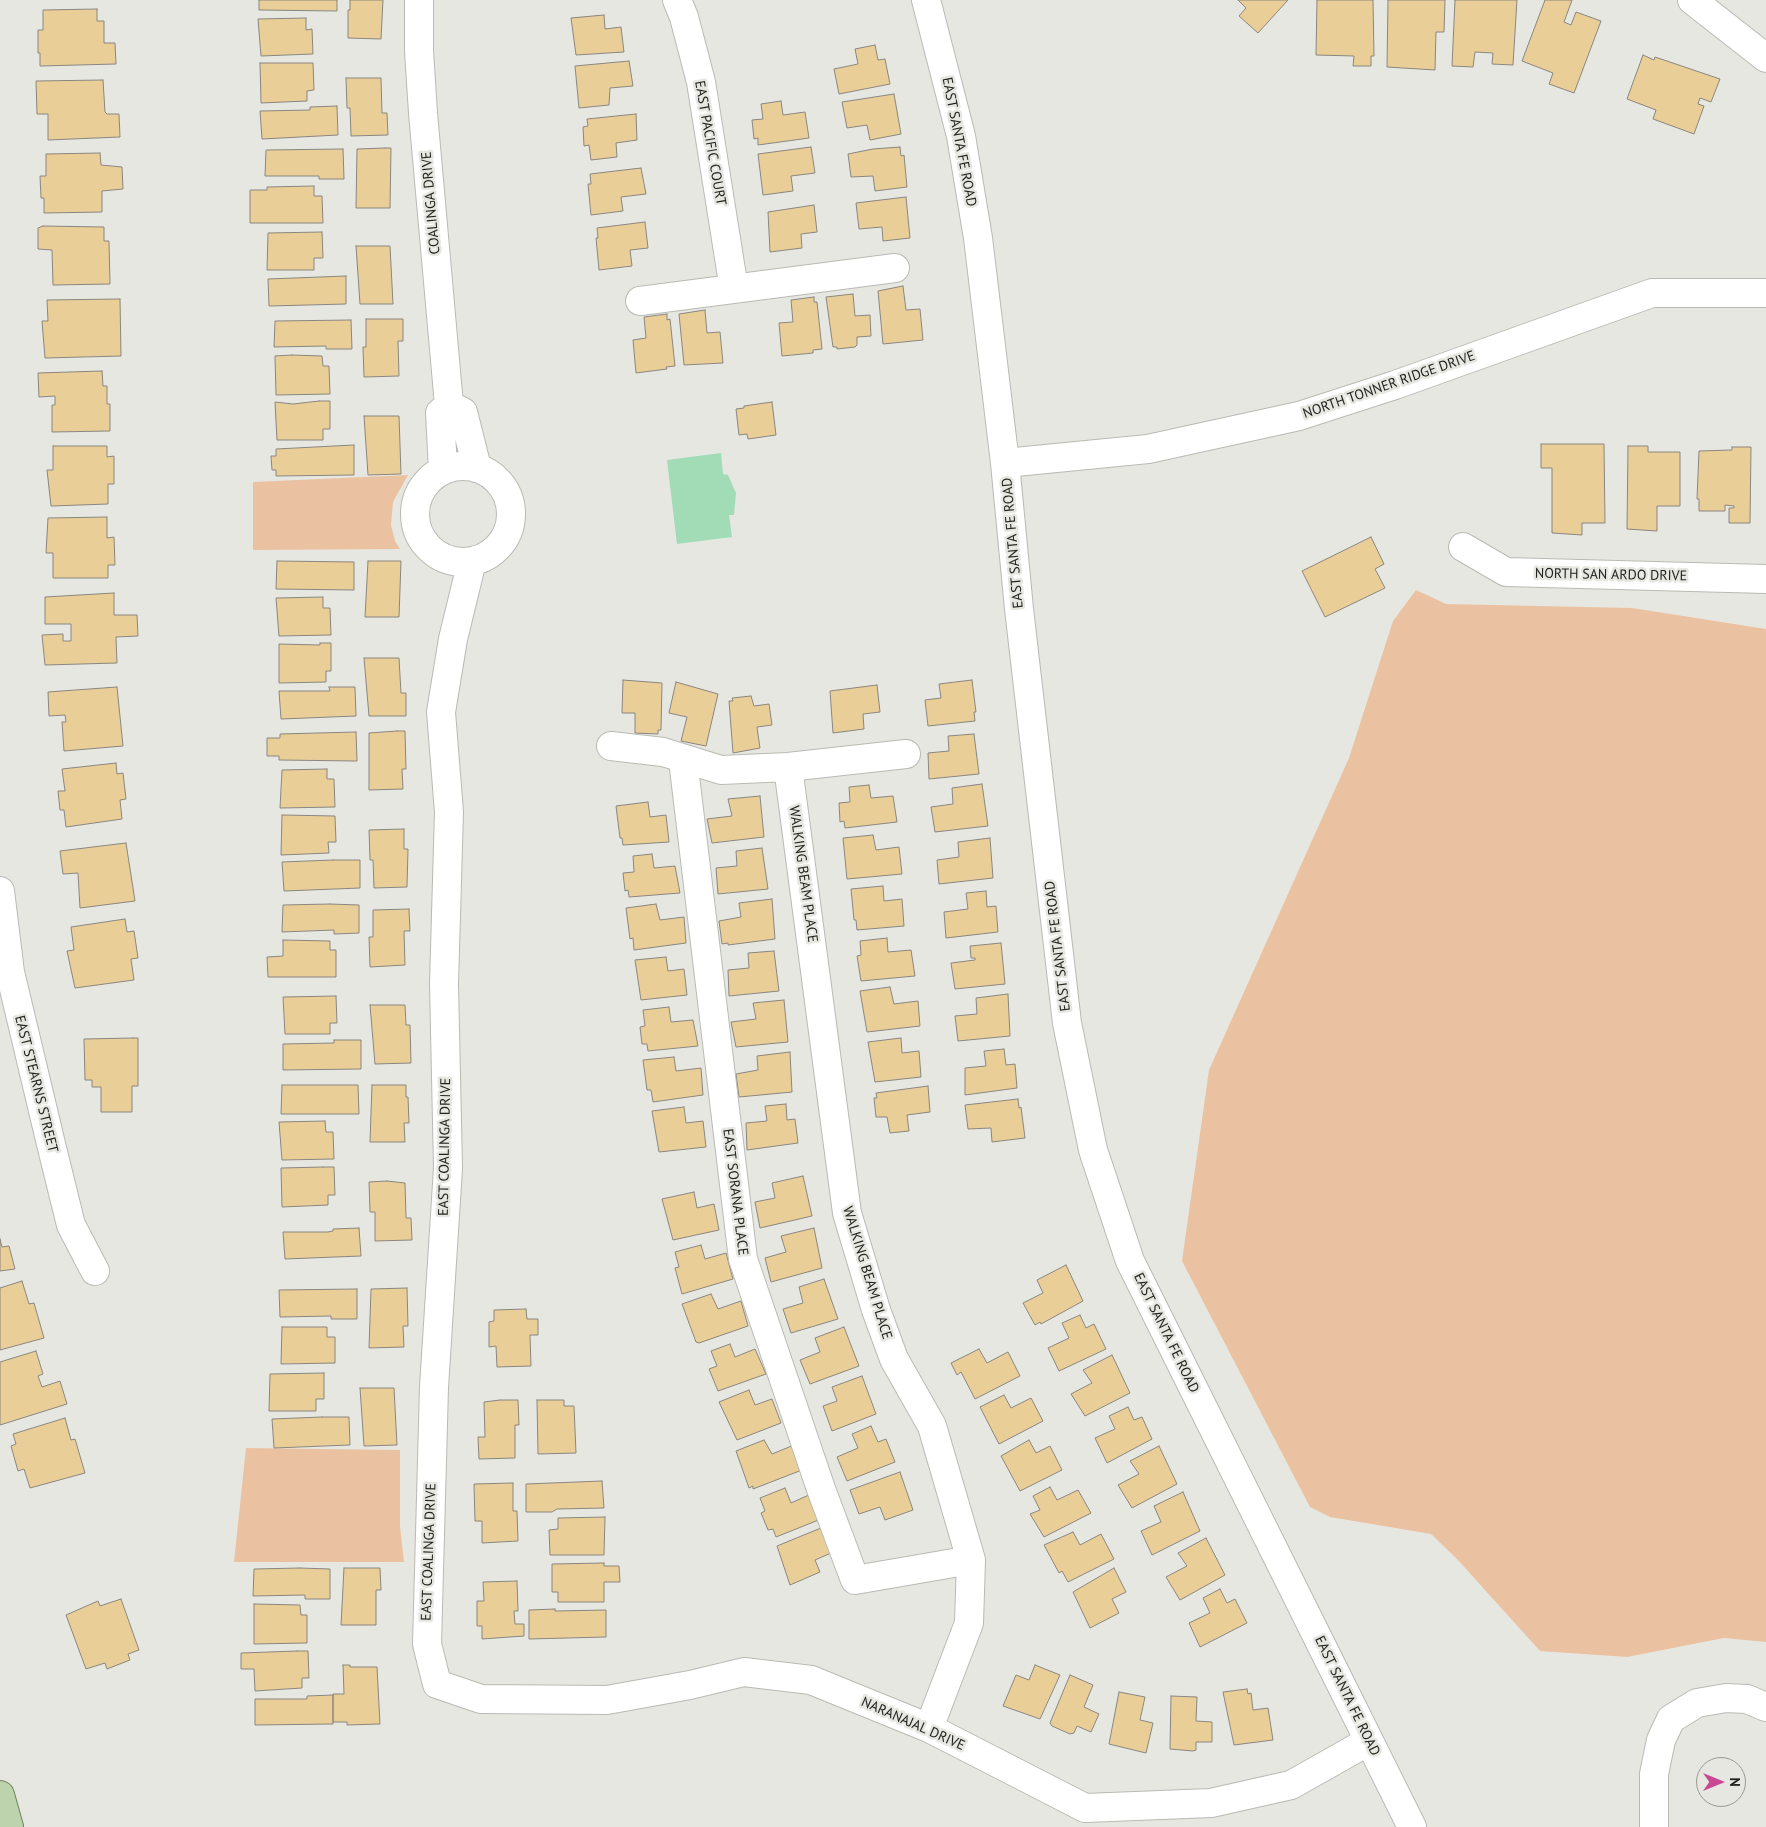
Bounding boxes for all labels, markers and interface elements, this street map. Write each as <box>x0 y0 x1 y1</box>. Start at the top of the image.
street label: EAST SANTA FE ROAD <box>938 76 980 208</box>
street label: EAST PACIFIC COURT <box>691 79 729 207</box>
street label: COALINGA DRIVE <box>418 151 444 255</box>
street label: NORTH TONNER RIDGE DRIVE <box>1301 348 1477 422</box>
street label: EAST SANTA FE ROAD <box>999 477 1027 609</box>
street label: NORTH SAN ARDO DRIVE <box>1535 565 1687 585</box>
street label: WALKING BEAM PLACE <box>785 804 821 944</box>
street label: EAST SANTA FE ROAD <box>1042 880 1074 1012</box>
street label: EAST STEARNS STREET <box>11 1014 61 1154</box>
street label: EAST COALINGA DRIVE <box>435 1078 455 1216</box>
street label: EAST SORANA PLACE <box>719 1128 751 1256</box>
street label: WALKING BEAM PLACE <box>839 1204 895 1342</box>
street label: EAST SANTA FE ROAD <box>1130 1270 1202 1396</box>
street label: EAST COALINGA DRIVE <box>418 1483 440 1621</box>
street label: EAST SANTA FE ROAD <box>1311 1633 1383 1759</box>
street label: NARANAJAL DRIVE <box>859 1694 967 1754</box>
north arrow <box>1696 1757 1746 1807</box>
text: N <box>1726 1777 1744 1787</box>

